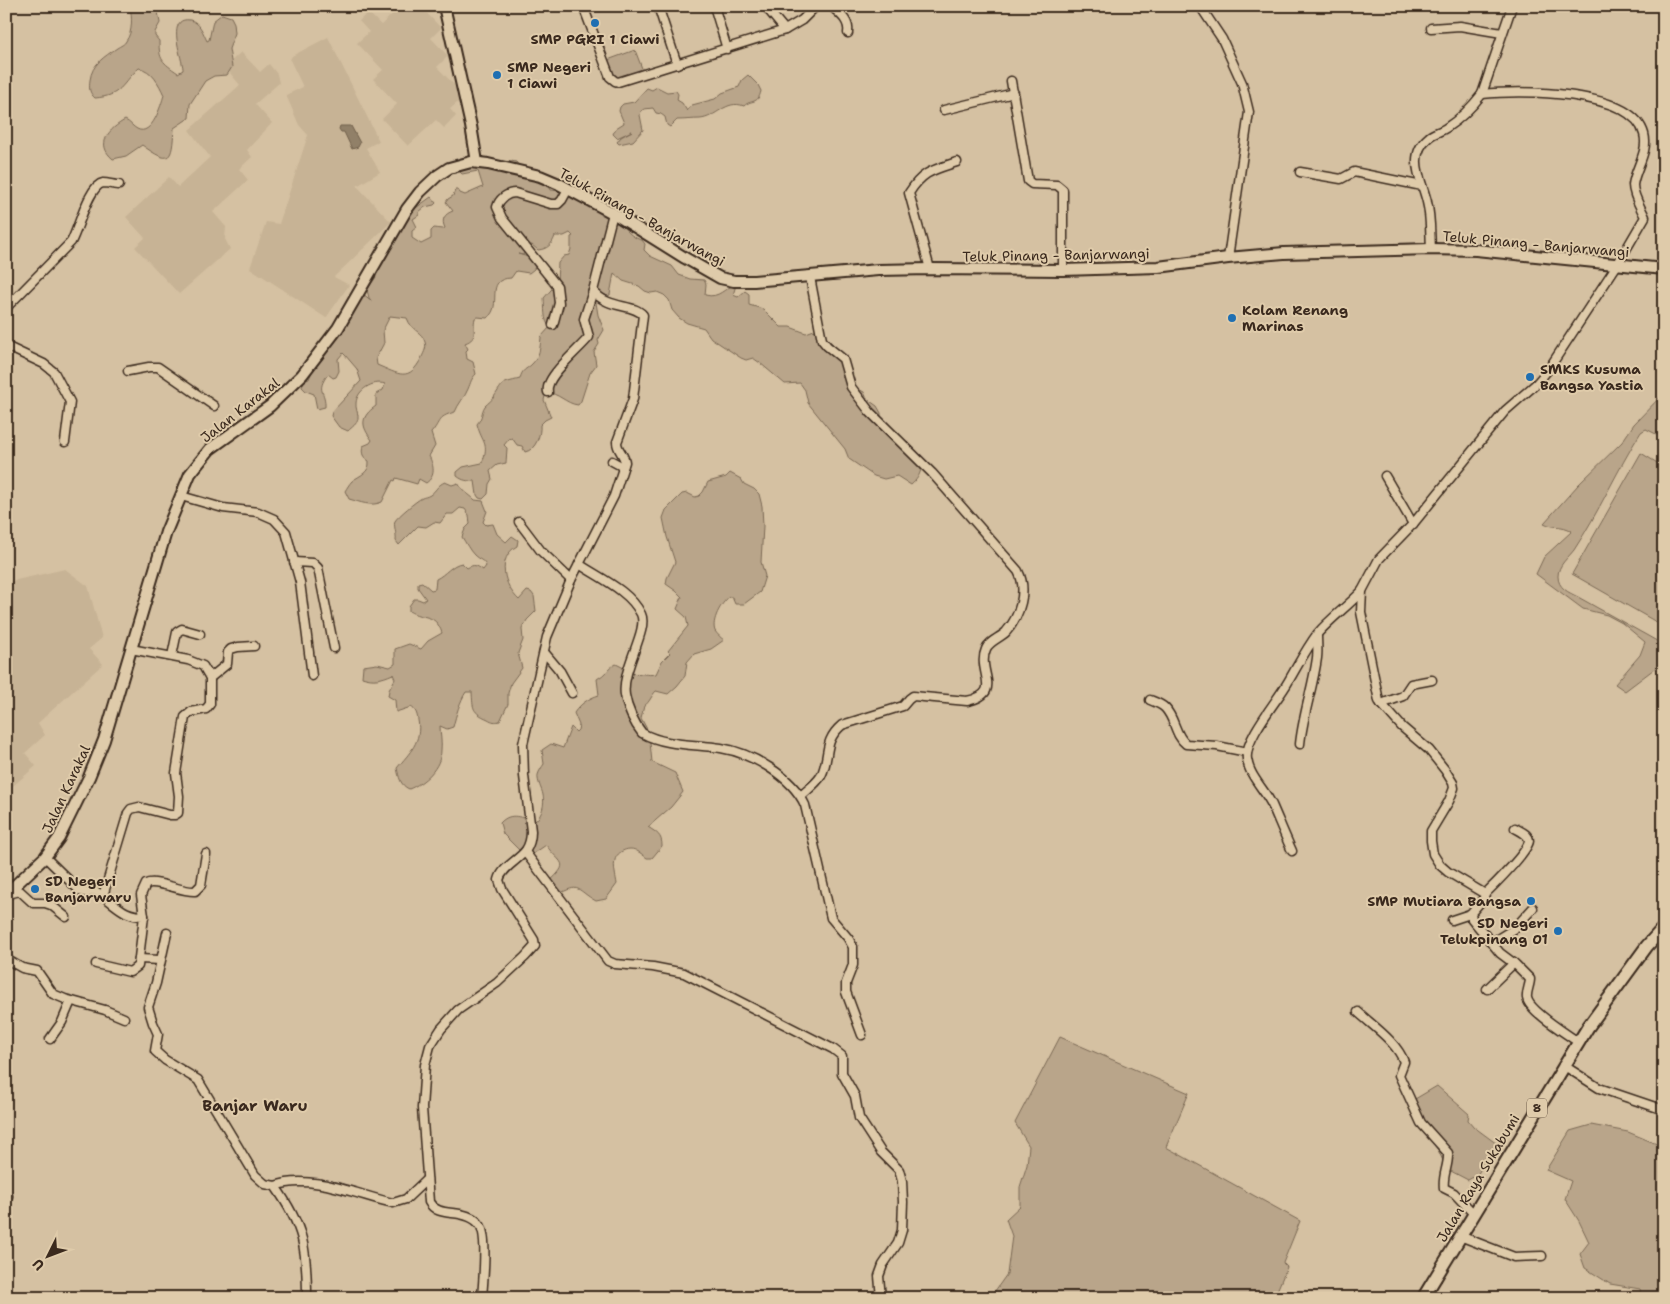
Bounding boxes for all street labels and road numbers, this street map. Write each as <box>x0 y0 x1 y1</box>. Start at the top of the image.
street label: Teluk Pinang - Banjarwangi <box>556 164 728 270</box>
street label: Teluk Pinang - Banjarwangi <box>1442 227 1630 261</box>
street label: Teluk Pinang - Banjarwangi <box>962 244 1150 266</box>
street label: Jalan Karakal <box>197 373 284 446</box>
street label: Jalan Karakal <box>38 741 95 836</box>
road number: 8 <box>1527 1098 1547 1118</box>
street label: Jalan Raya Sukabumi <box>1433 1111 1523 1245</box>

